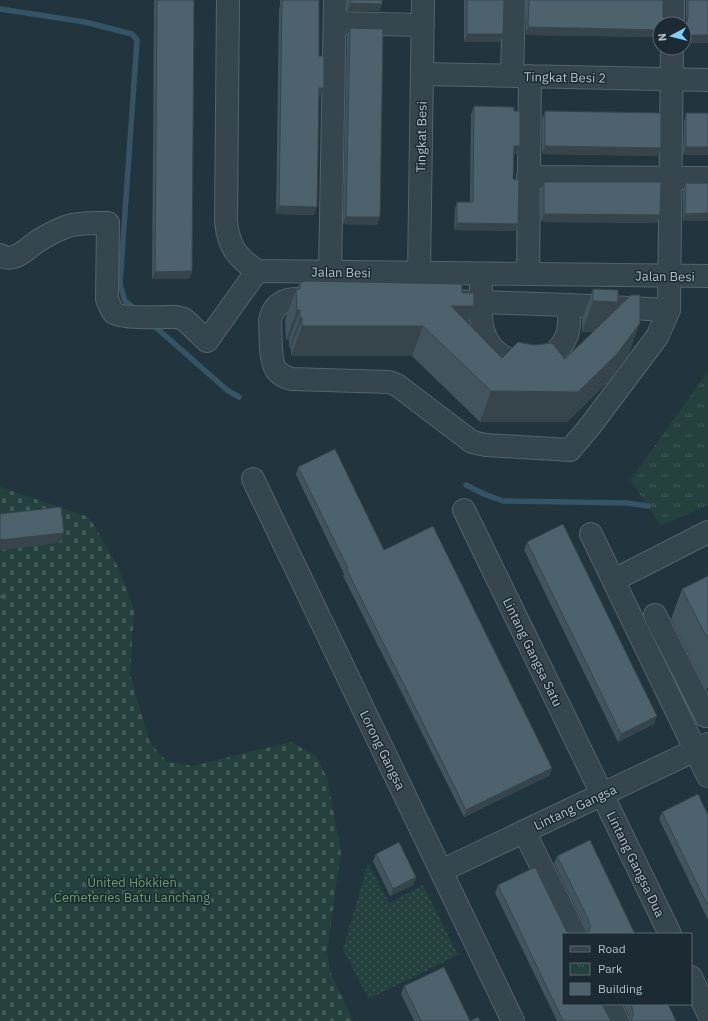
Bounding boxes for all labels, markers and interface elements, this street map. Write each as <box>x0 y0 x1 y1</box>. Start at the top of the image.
north arrow <box>652 16 692 56</box>
text: N <box>655 32 670 42</box>
street label: Tingkat Besi 2 <box>524 68 606 87</box>
street label: Tingkat Besi <box>412 101 431 173</box>
street label: Jalan Besi <box>311 263 371 282</box>
street label: Jalan Besi <box>635 267 695 286</box>
street label: Lintang Gangsa Satu <box>499 595 566 709</box>
street label: Lorong Gangsa <box>356 708 409 793</box>
street label: Lintang Gangsa <box>531 781 619 834</box>
street label: Lintang Gangsa Dua <box>603 809 669 920</box>
park label: United Hokkien Cemeteries Batu Lanchang <box>54 874 210 906</box>
legend <box>562 933 692 1005</box>
text: Road <box>598 941 626 956</box>
text: Park <box>598 961 623 976</box>
text: Building <box>598 981 643 996</box>

